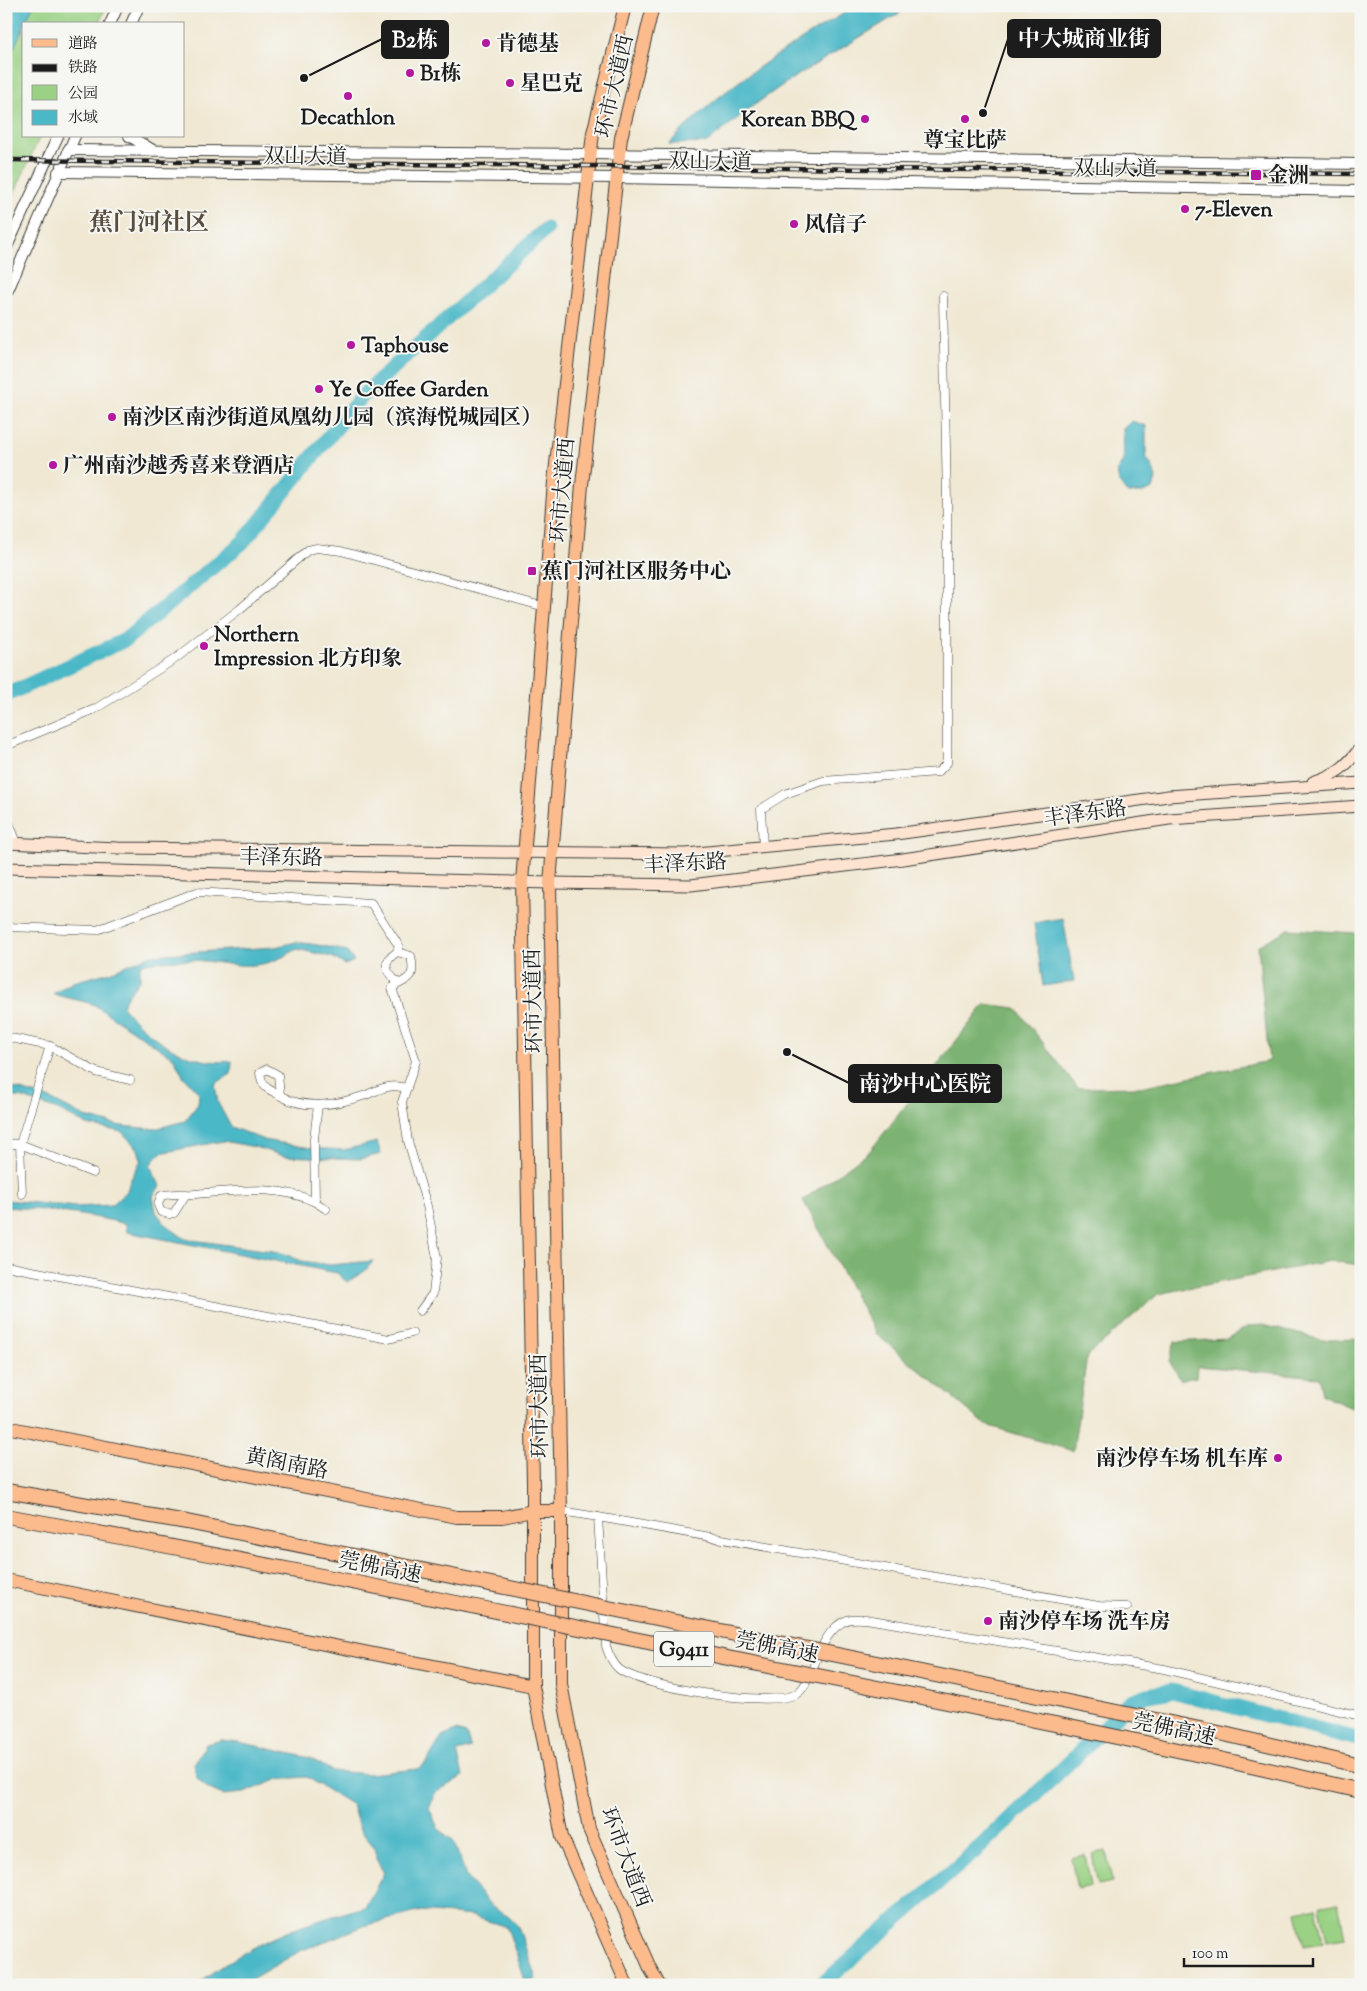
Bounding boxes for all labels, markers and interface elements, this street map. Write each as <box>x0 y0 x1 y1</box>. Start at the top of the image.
callout: 中大城商业街 <box>1008 20 1160 57</box>
callout: B2栋 <box>382 21 448 58</box>
legend <box>22 22 185 138</box>
text: 中大城商业街 <box>1018 25 1150 57</box>
text: B2栋 <box>392 26 438 58</box>
place label: 肯德基 <box>496 30 559 60</box>
street label: 环市大道西 <box>590 32 642 141</box>
text: 道路 <box>68 34 98 55</box>
marker: 肯德基 <box>480 37 492 49</box>
text: 铁路 <box>68 58 98 79</box>
place label: B1栋 <box>420 60 461 90</box>
marker: B1栋 <box>404 67 416 79</box>
place label: 星巴克 <box>520 70 583 100</box>
marker: 星巴克 <box>504 77 516 89</box>
text: 公园 <box>68 84 98 105</box>
marker: Decathlon <box>342 90 354 102</box>
place label: Decathlon <box>301 104 396 134</box>
place label: Korean BBQ <box>741 106 858 136</box>
text: 水域 <box>68 108 98 129</box>
marker: Korean BBQ <box>859 113 871 125</box>
marker: 尊宝比萨 <box>959 113 971 125</box>
place label: 尊宝比萨 <box>923 127 1007 157</box>
street label: 双山大道 <box>263 142 347 174</box>
street label: 双山大道 <box>668 147 752 179</box>
street label: 双山大道 <box>1073 154 1157 186</box>
place label: 金洲 <box>1267 162 1309 192</box>
marker: 金洲 <box>1249 168 1263 182</box>
place label: 7-Eleven <box>1195 196 1273 226</box>
marker: 7-Eleven <box>1179 203 1191 215</box>
district label: 蕉门河社区 <box>89 207 209 241</box>
place label: 风信子 <box>804 211 867 241</box>
marker: 风信子 <box>788 218 800 230</box>
place label: Taphouse <box>361 332 449 362</box>
marker: Taphouse <box>345 339 357 351</box>
place label: Ye Coffee Garden <box>329 376 489 406</box>
marker: Ye Coffee Garden <box>313 383 325 395</box>
place label: 南沙区南沙街道凤凰幼儿园（滨海悦城园区） <box>122 404 542 434</box>
marker: 南沙区南沙街道凤凰幼儿园（滨海悦城园区） <box>106 411 118 423</box>
street label: 环市大道西 <box>544 437 584 544</box>
place label: 广州南沙越秀喜来登酒店 <box>63 452 294 482</box>
marker: 广州南沙越秀喜来登酒店 <box>47 459 59 471</box>
place label: 蕉门河社区服务中心 <box>542 558 731 588</box>
marker: 蕉门河社区服务中心 <box>526 565 538 577</box>
place label: Northern Impression 北方印象 <box>214 621 402 675</box>
marker: Northern Impression 北方印象 <box>198 640 210 652</box>
street label: 丰泽东路 <box>1042 794 1129 836</box>
street label: 丰泽东路 <box>239 843 323 875</box>
street label: 丰泽东路 <box>642 848 728 882</box>
street label: 环市大道西 <box>519 948 551 1054</box>
callout: 南沙中心医院 <box>849 1065 1001 1102</box>
text: 南沙中心医院 <box>859 1070 991 1102</box>
street label: 环市大道西 <box>525 1353 557 1459</box>
street label: 黄阁南路 <box>243 1442 331 1488</box>
place label: 南沙停车场 机车库 <box>1096 1445 1268 1475</box>
marker: 南沙停车场 机车库 <box>1272 1452 1284 1464</box>
street label: 莞佛高速 <box>336 1546 424 1592</box>
place label: 南沙停车场 洗车房 <box>998 1608 1170 1638</box>
marker: 南沙停车场 洗车房 <box>982 1615 994 1627</box>
street label: 莞佛高速 <box>733 1626 821 1672</box>
road number: G9411 <box>654 1632 714 1666</box>
street label: 莞佛高速 <box>1129 1708 1218 1754</box>
street label: 环市大道西 <box>591 1803 657 1912</box>
scale bar <box>1184 1936 1313 1968</box>
text: 100 m <box>1192 1944 1229 1965</box>

